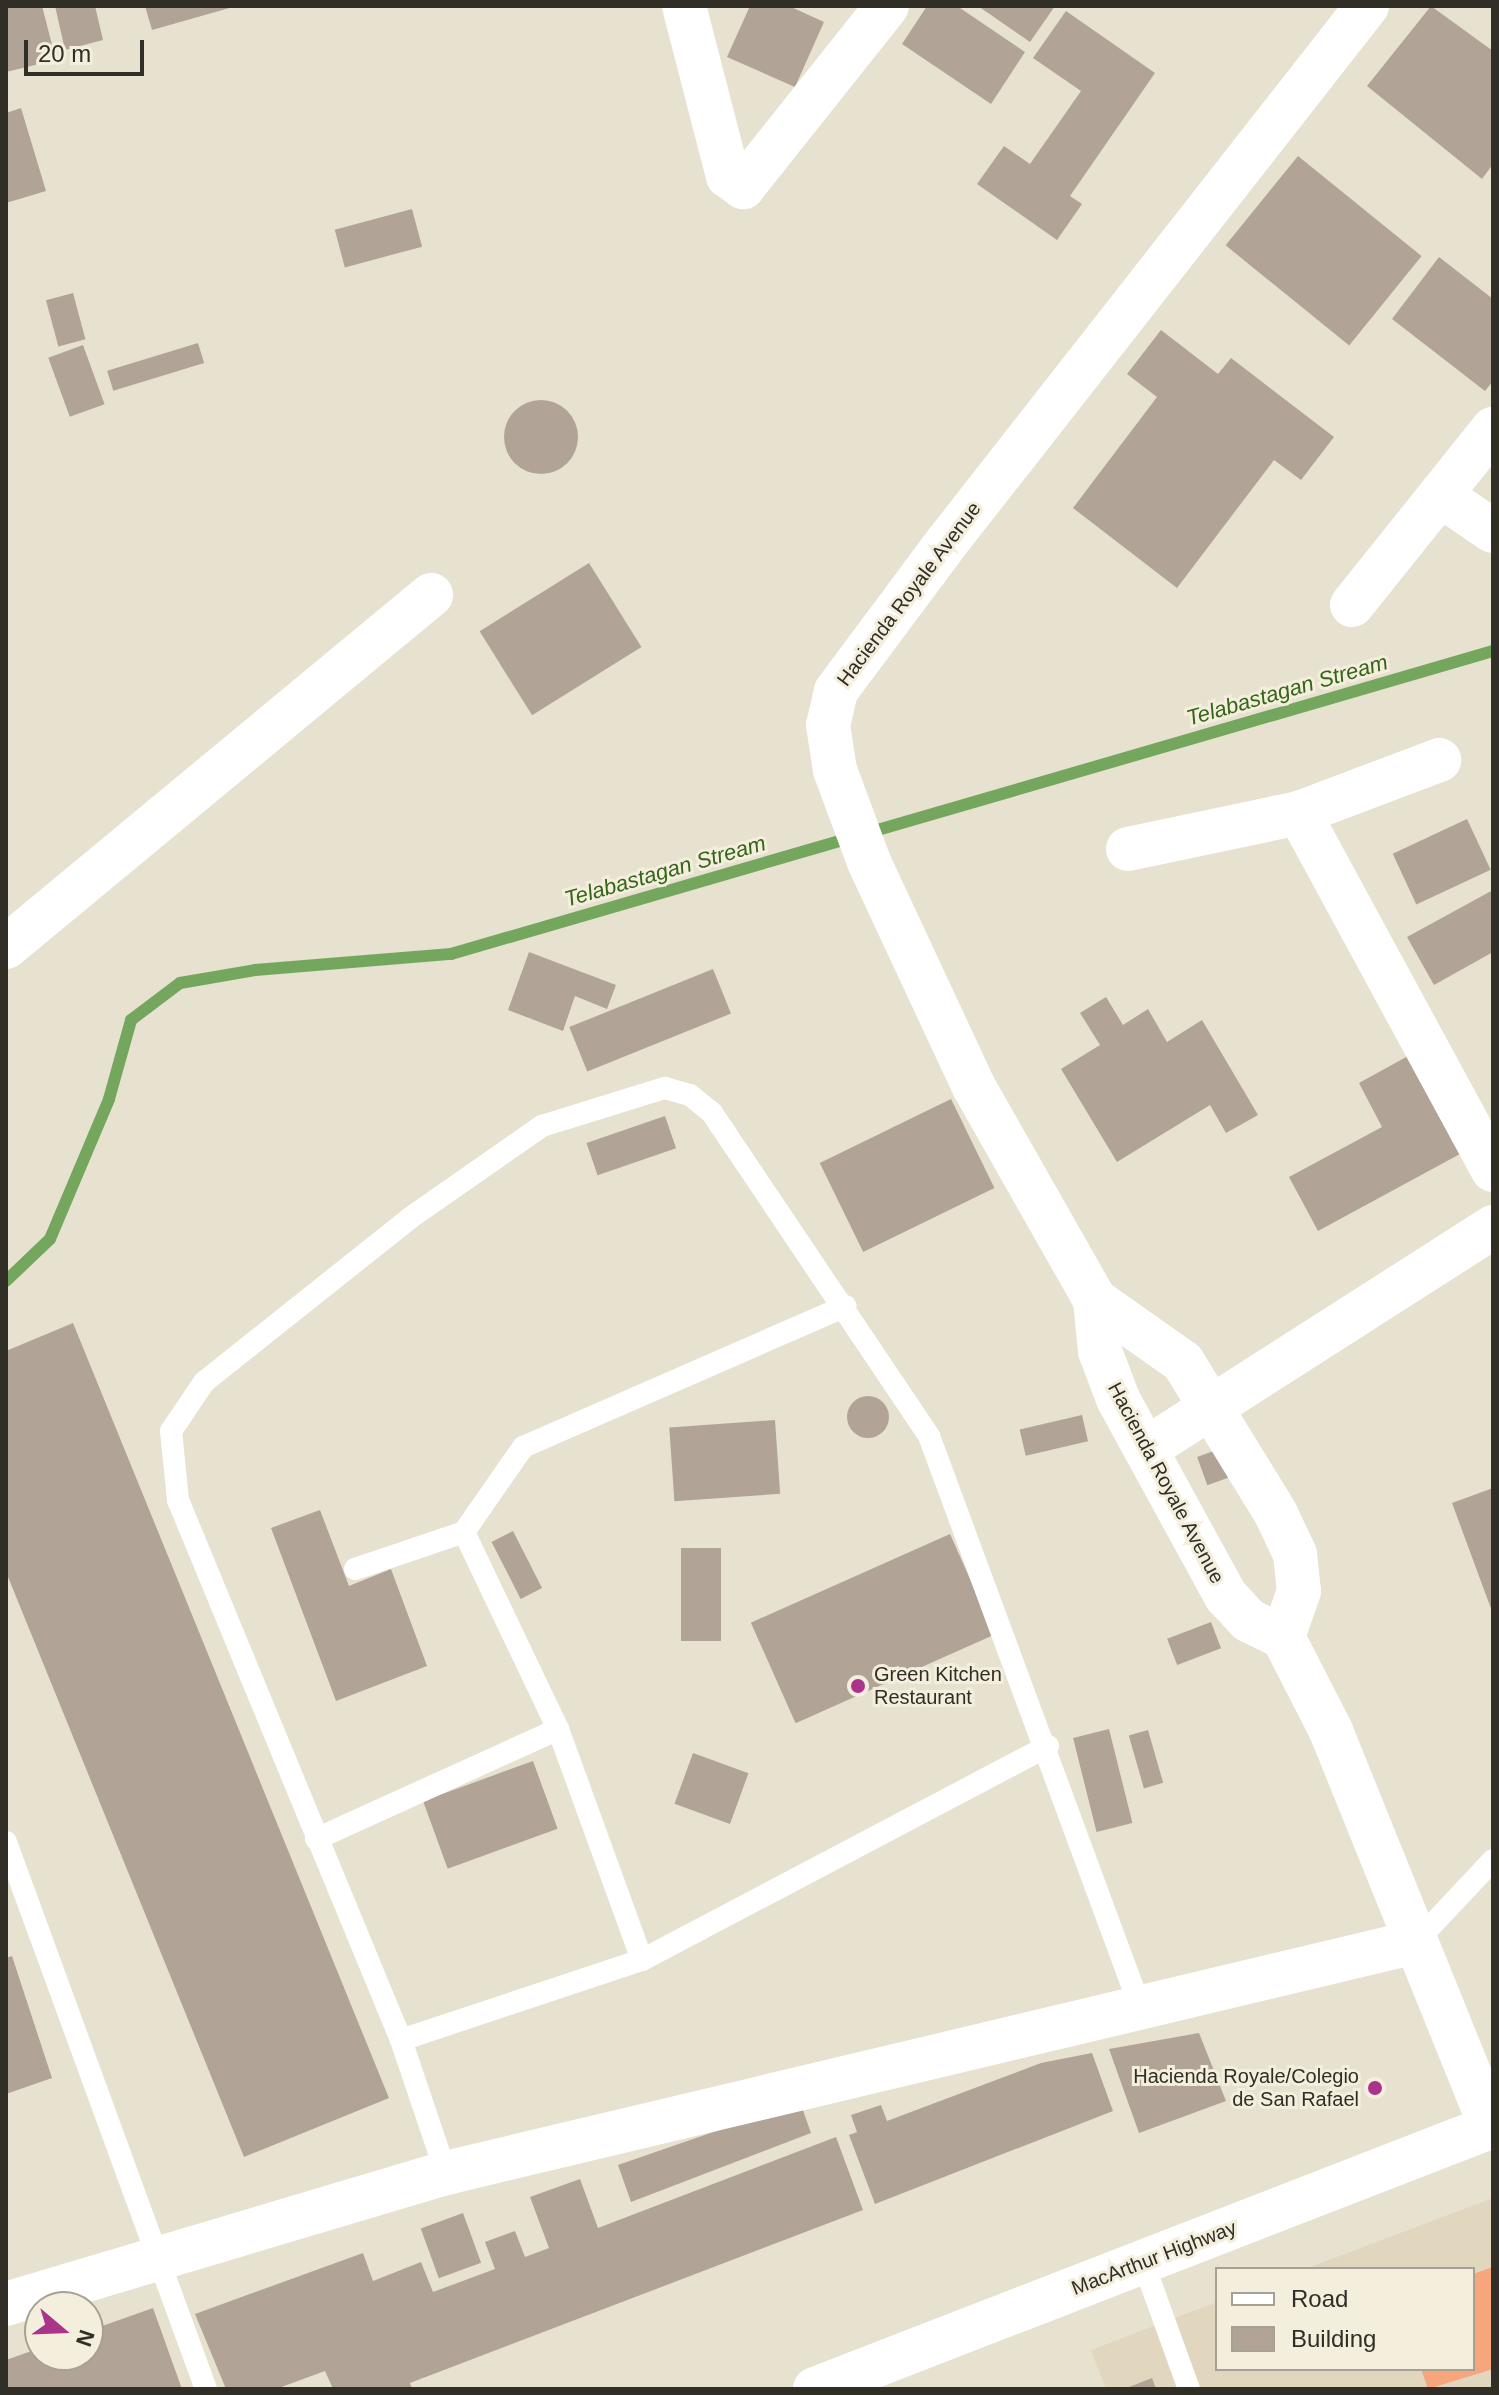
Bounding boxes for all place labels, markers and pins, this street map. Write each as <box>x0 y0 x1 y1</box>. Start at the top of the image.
place label: Green Kitchen Restaurant <box>874 1662 1002 1709</box>
marker: Green Kitchen Restaurant <box>849 1677 867 1695</box>
place label: Hacienda Royale/Colegio de San Rafael <box>1133 2064 1359 2111</box>
marker: Hacienda Royale/Colegio de San Rafael <box>1366 2079 1384 2097</box>

